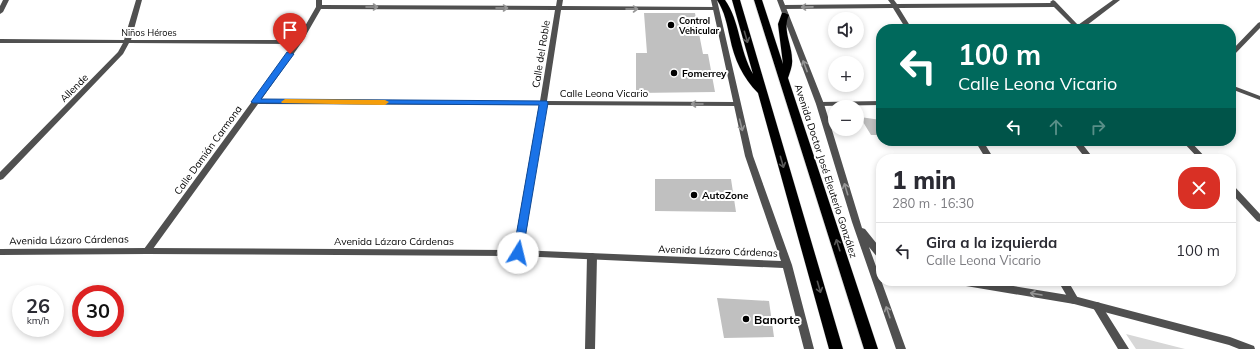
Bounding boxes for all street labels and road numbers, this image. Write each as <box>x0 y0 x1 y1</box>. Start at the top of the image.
street label: Calle del Roble <box>529 19 553 89</box>
street label: Niños Héroes <box>121 27 177 38</box>
street label: Allende <box>57 71 91 105</box>
street label: Avenida Doctor José Eleuterio González <box>792 82 860 260</box>
street label: Calle Leona Vicario <box>560 87 649 100</box>
street label: Calle Damián Carmona <box>171 103 245 197</box>
street label: Avenida Lázaro Cárdenas <box>9 232 129 248</box>
street label: Avenida Lázaro Cárdenas <box>334 235 454 248</box>
street label: Avenida Lázaro Cárdenas <box>658 242 778 260</box>

